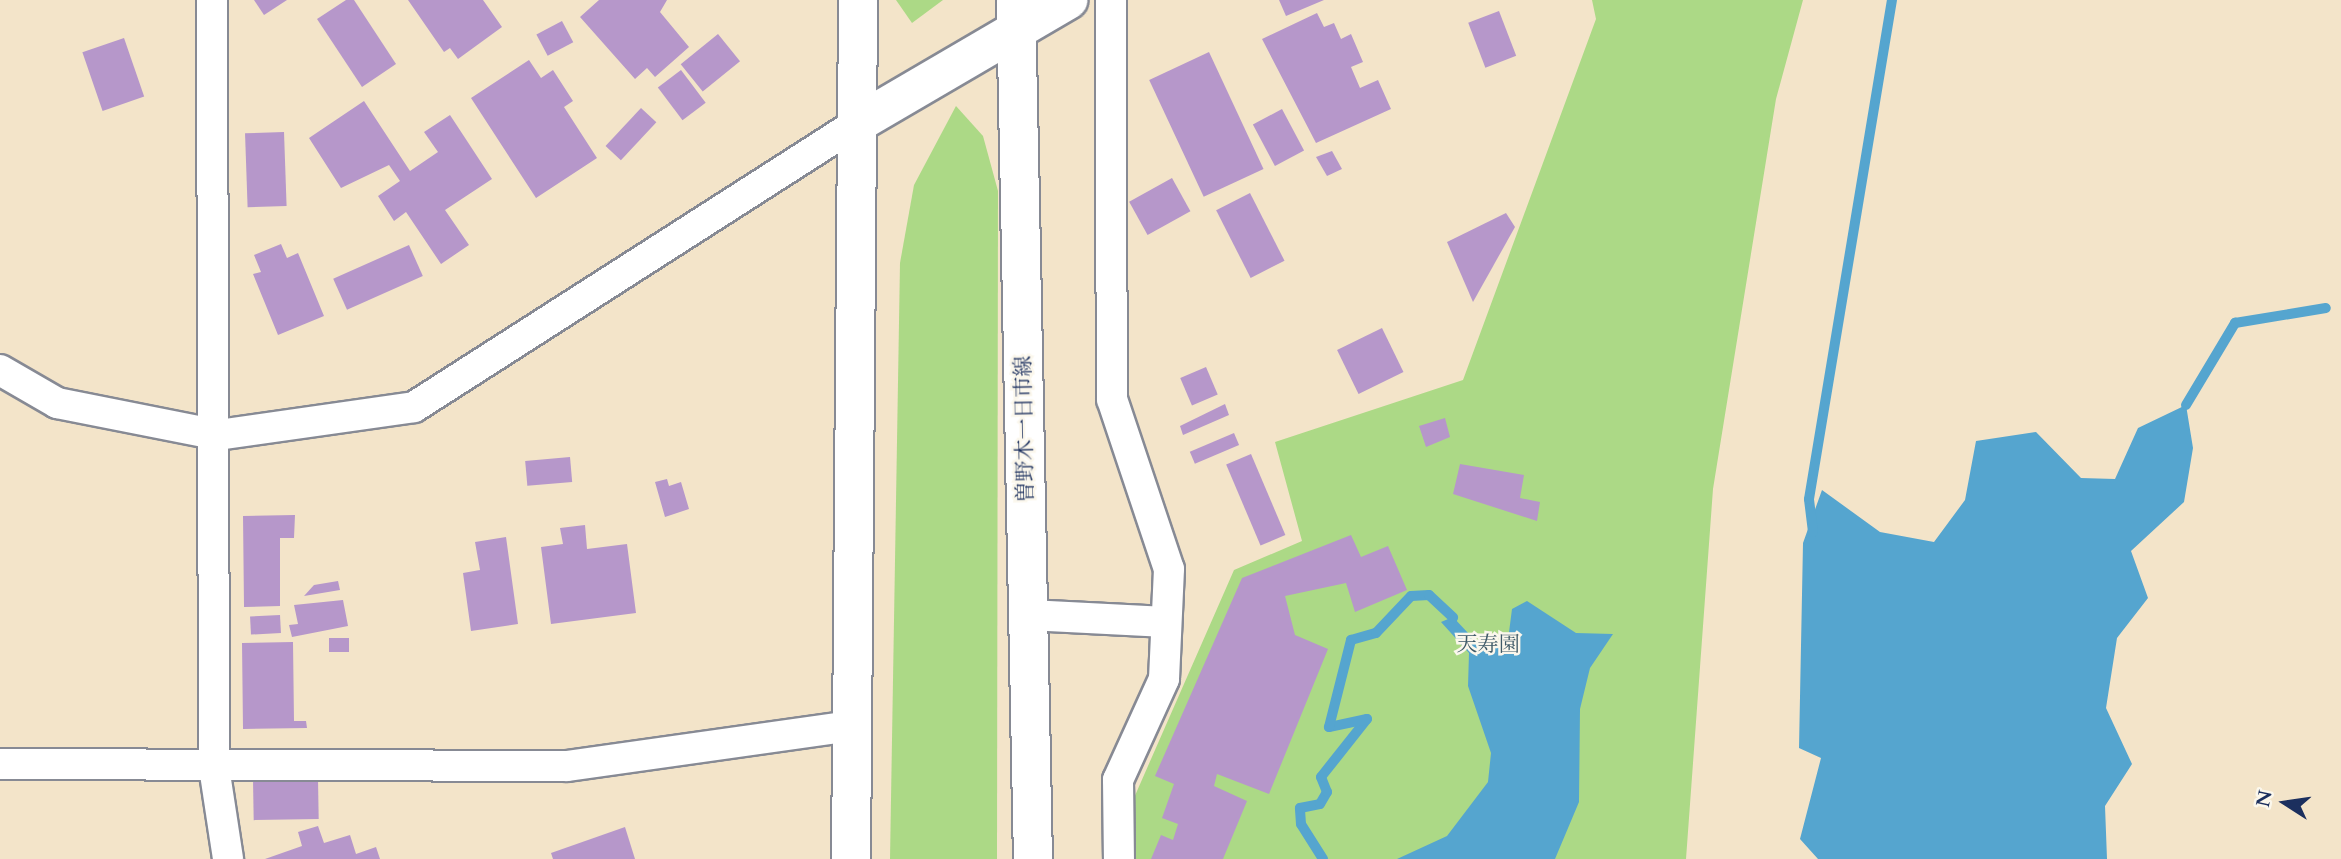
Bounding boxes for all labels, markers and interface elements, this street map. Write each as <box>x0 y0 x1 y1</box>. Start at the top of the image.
street label: 曽野木一日市線 <box>1011 355 1039 503</box>
park label: 天寿園 <box>1457 632 1519 658</box>
north arrow <box>2250 768 2320 838</box>
text: N <box>2250 788 2279 809</box>

